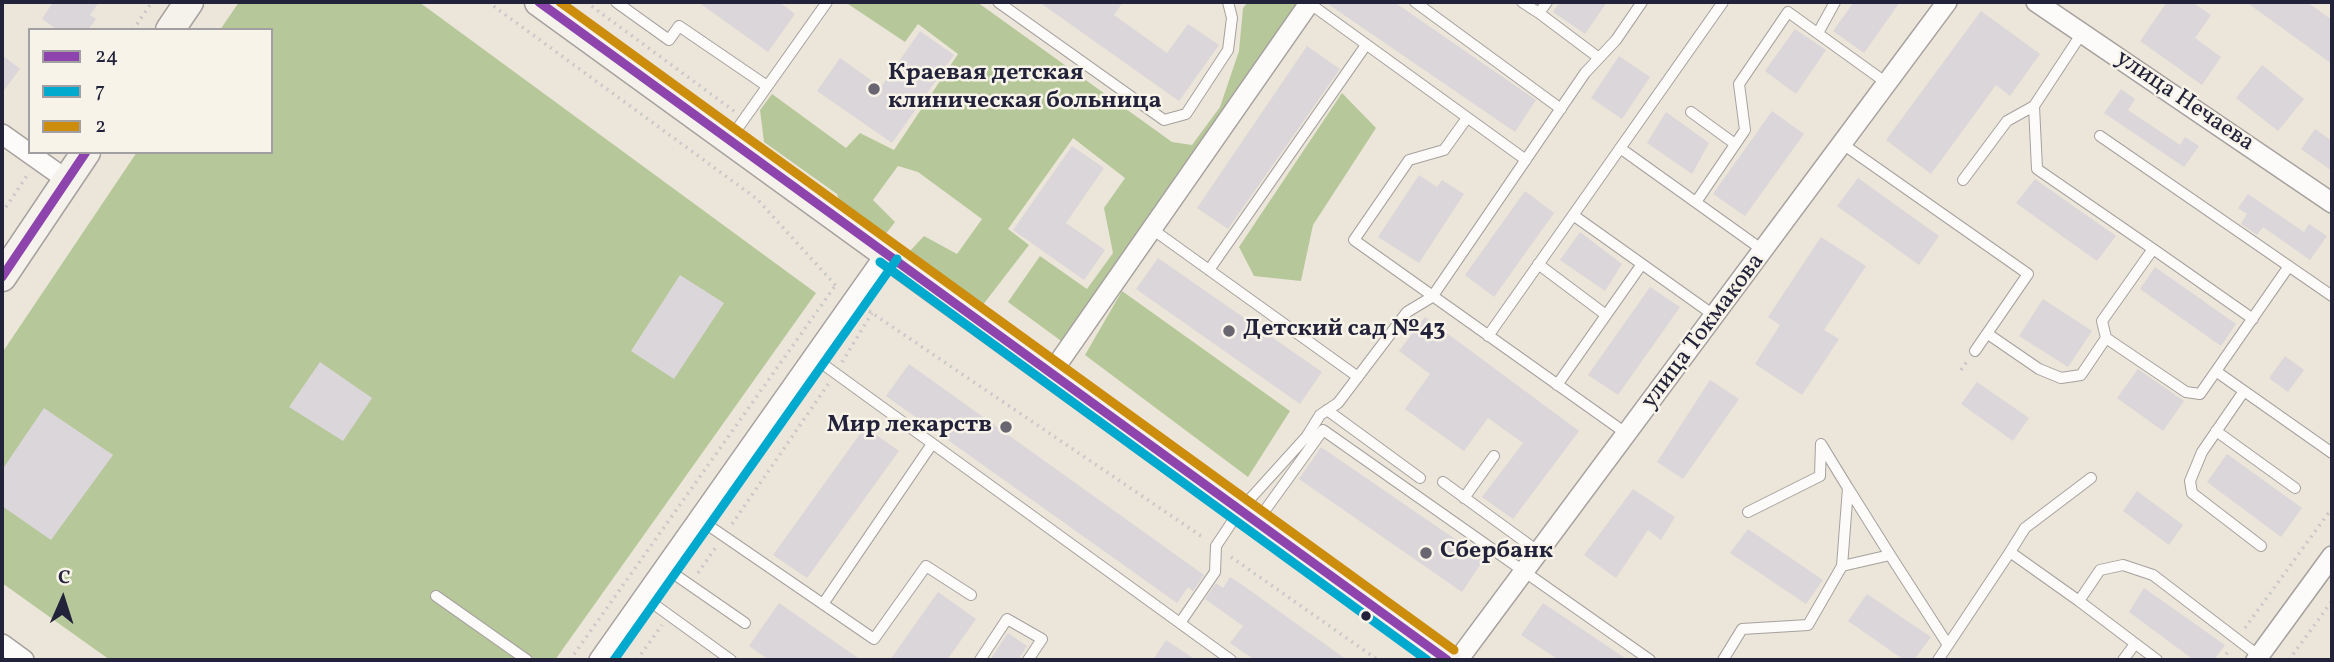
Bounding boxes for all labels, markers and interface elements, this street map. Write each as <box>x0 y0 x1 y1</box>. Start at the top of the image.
legend <box>28 28 273 154</box>
text: 24 <box>95 42 118 71</box>
street label: улица Нечаева <box>2109 45 2259 159</box>
place label: Краевая детская клиническая больница <box>888 61 1162 117</box>
text: 7 <box>95 77 105 106</box>
marker: Краевая детская клиническая больница <box>866 81 882 97</box>
text: 2 <box>95 112 106 141</box>
street label: улица Токмакова <box>1636 249 1772 415</box>
place label: Детский сад №43 <box>1243 317 1446 345</box>
marker: Детский сад №43 <box>1221 323 1237 339</box>
place label: Мир лекарств <box>827 413 992 441</box>
marker: Мир лекарств <box>998 419 1014 435</box>
place label: Сбербанк <box>1440 539 1553 567</box>
marker: Сбербанк <box>1418 545 1434 561</box>
north arrow <box>28 564 98 634</box>
text: С <box>57 565 71 591</box>
unlabelled marker <box>1359 609 1373 623</box>

